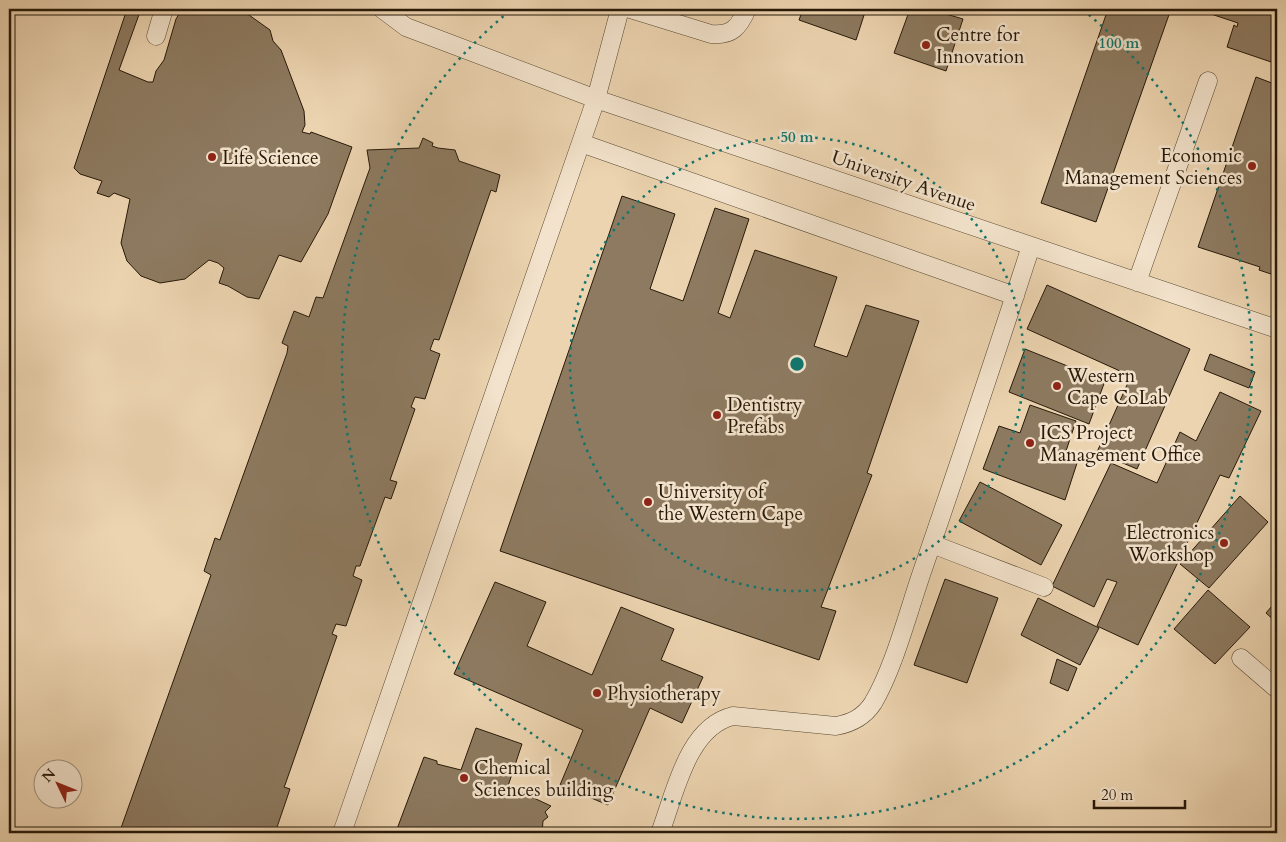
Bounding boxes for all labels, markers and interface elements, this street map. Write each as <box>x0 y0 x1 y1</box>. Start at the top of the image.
place label: Centre for Innovation <box>936 22 1025 70</box>
text: 100 m <box>1099 33 1140 53</box>
marker: Centre for Innovation <box>920 39 932 51</box>
text: 50 m <box>780 127 814 147</box>
place label: Economic Management Sciences <box>1064 143 1242 191</box>
street label: University Avenue <box>828 144 979 218</box>
place label: Life Science <box>222 145 319 171</box>
marker: Life Science <box>206 151 218 163</box>
marker: Economic Management Sciences <box>1246 160 1258 172</box>
centre of rings <box>788 355 806 373</box>
place label: Western Cape CoLab <box>1066 363 1168 411</box>
marker: Western Cape CoLab <box>1051 380 1063 392</box>
place label: Dentistry Prefabs <box>727 392 803 440</box>
marker: Dentistry Prefabs <box>711 409 723 421</box>
place label: ICS Project Management Office <box>1040 420 1201 468</box>
marker: ICS Project Management Office <box>1024 437 1036 449</box>
place label: University of the Western Cape <box>658 479 803 527</box>
marker: University of the Western Cape <box>642 496 654 508</box>
place label: Electronics Workshop <box>1126 520 1214 568</box>
marker: Electronics Workshop <box>1218 537 1230 549</box>
place label: Physiotherapy <box>607 681 721 707</box>
marker: Physiotherapy <box>591 687 603 699</box>
place label: Chemical Sciences building <box>474 755 614 803</box>
north arrow <box>32 760 82 810</box>
text: N <box>38 765 60 786</box>
marker: Chemical Sciences building <box>458 772 470 784</box>
scale bar <box>1094 777 1185 809</box>
text: 20 m <box>1101 785 1133 805</box>

